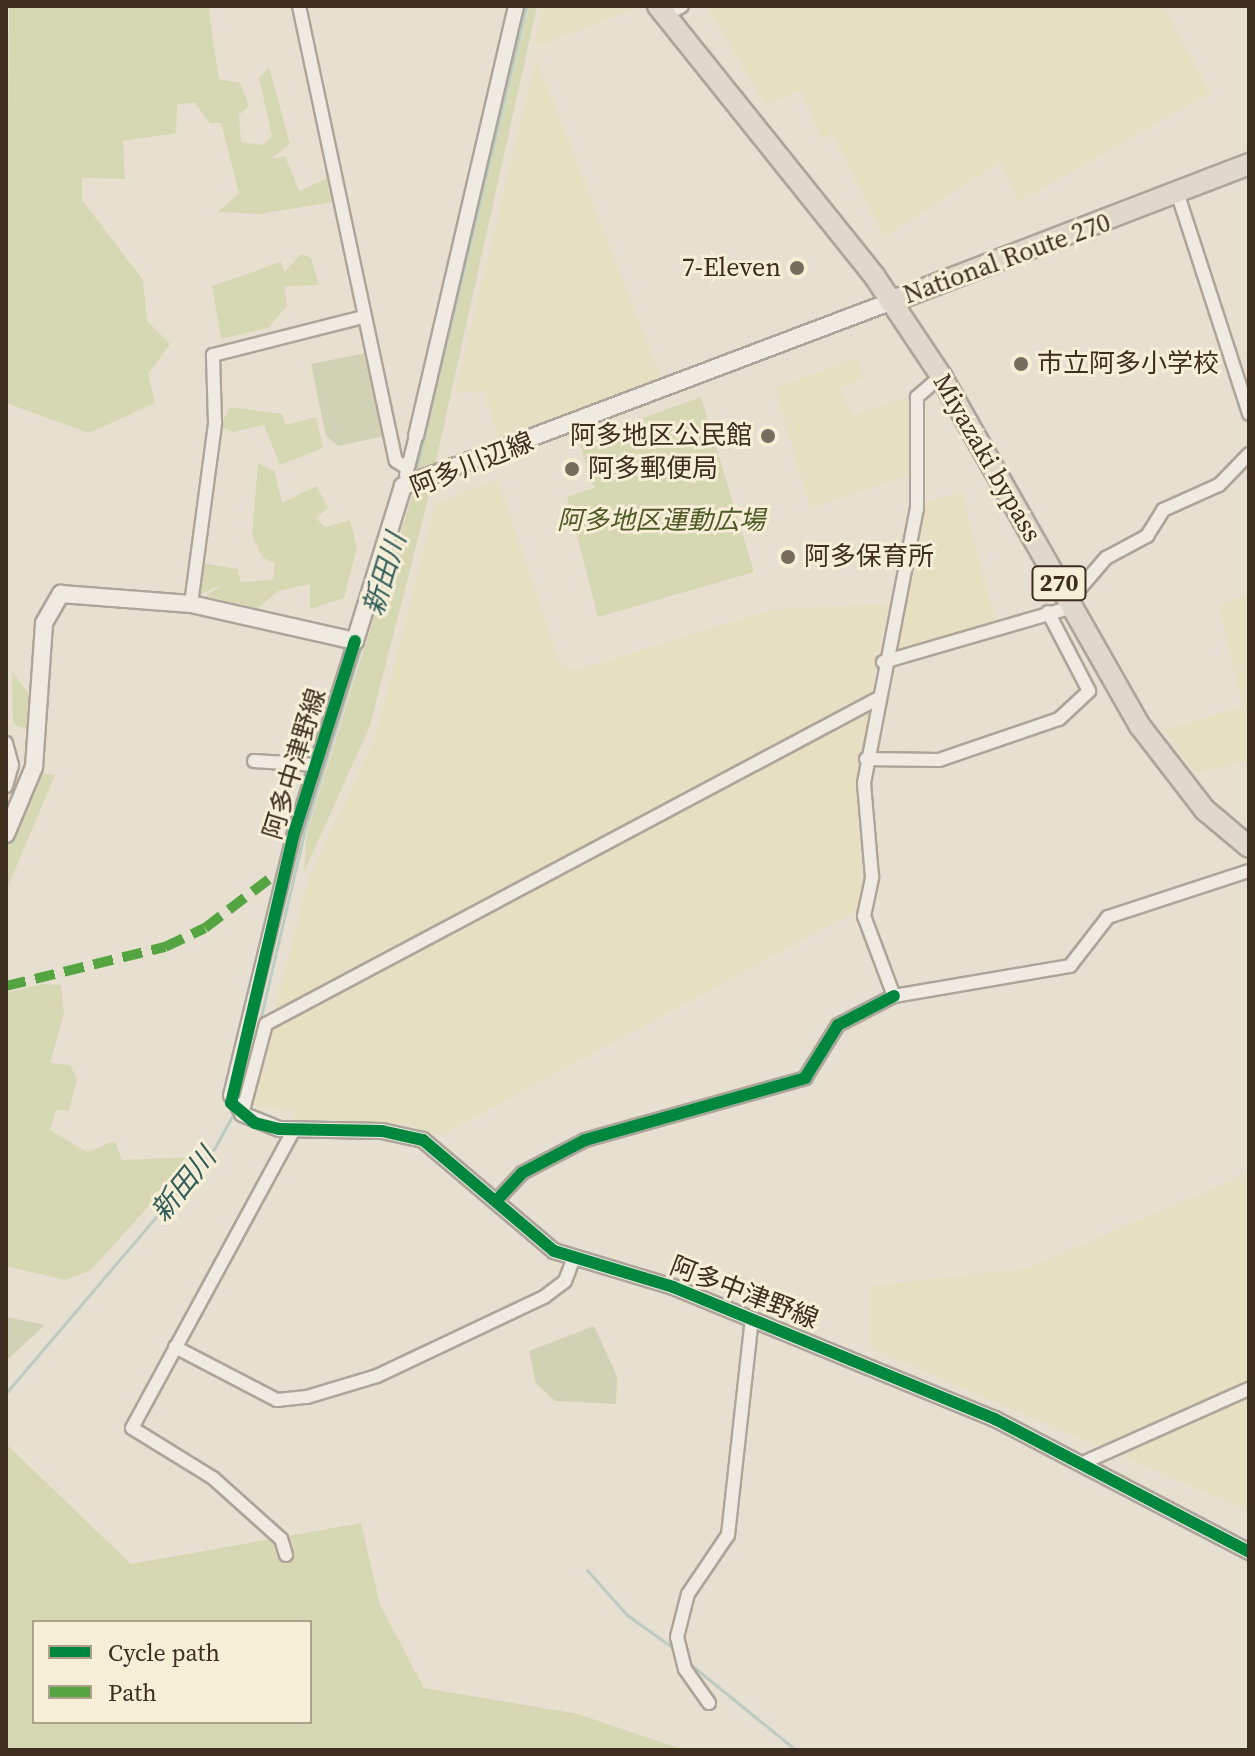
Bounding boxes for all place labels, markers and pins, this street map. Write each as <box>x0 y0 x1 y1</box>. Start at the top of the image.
place label: 7-Eleven <box>682 252 781 284</box>
marker: 7-Eleven <box>788 259 806 277</box>
place label: 市立阿多小学校 <box>1037 348 1219 380</box>
marker: 市立阿多小学校 <box>1012 355 1030 373</box>
place label: 阿多地区公民館 <box>570 420 752 452</box>
marker: 阿多地区公民館 <box>759 427 777 445</box>
place label: 阿多郵便局 <box>588 453 718 485</box>
marker: 阿多郵便局 <box>563 460 581 478</box>
place label: 阿多保育所 <box>804 541 934 573</box>
marker: 阿多保育所 <box>779 548 797 566</box>

